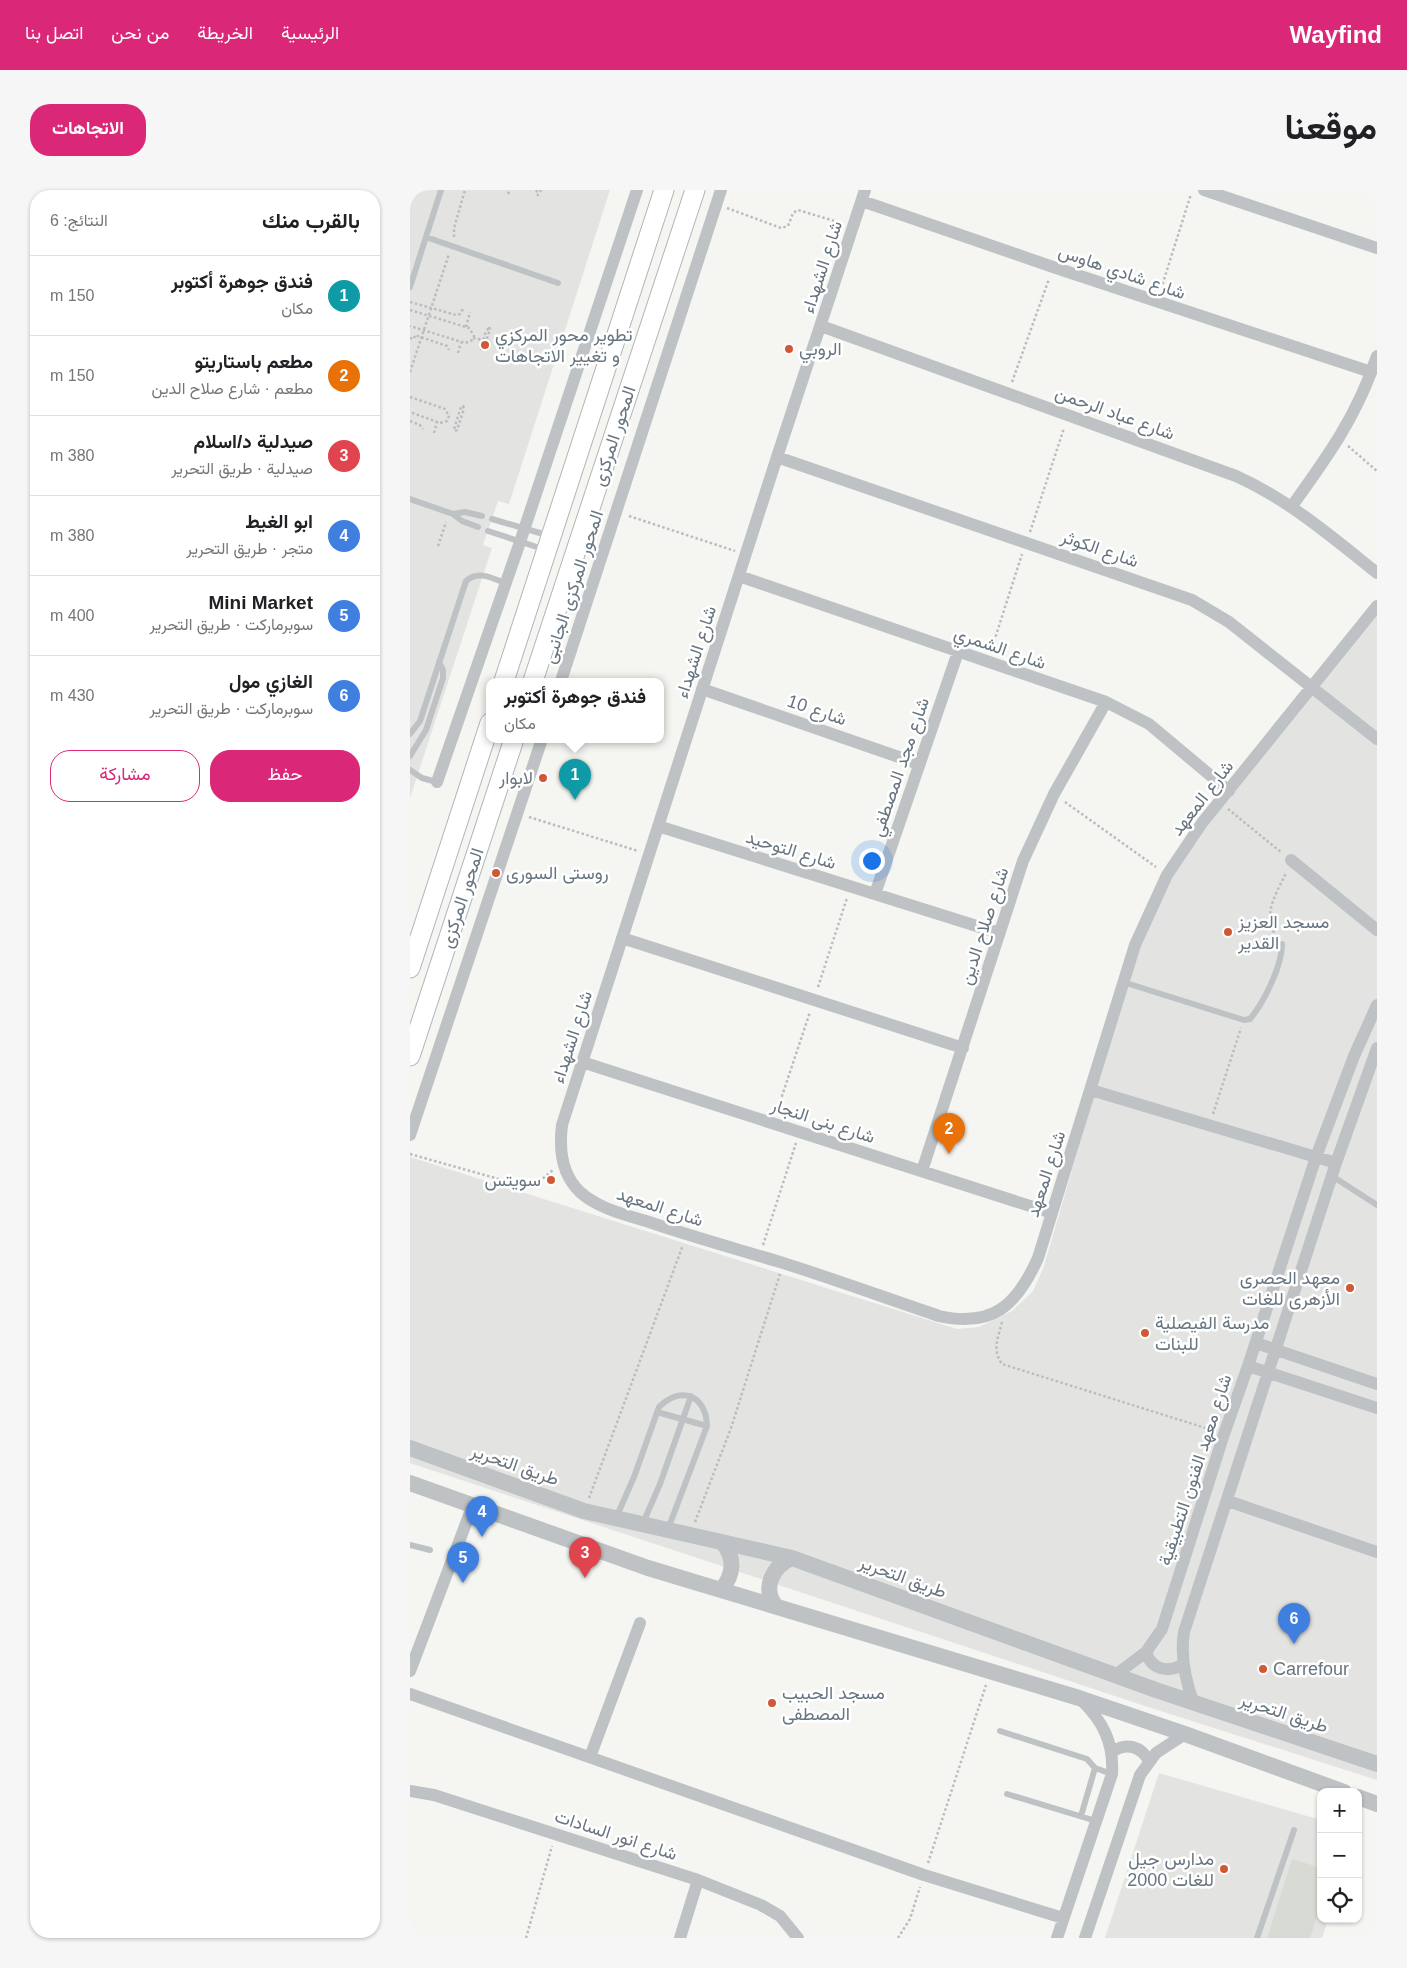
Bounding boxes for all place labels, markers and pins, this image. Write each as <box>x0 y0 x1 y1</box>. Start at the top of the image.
place label: تطوير محور المركزي و تغيير الاتجاهات <box>495 325 633 367</box>
marker: تطوير محور المركزي و تغيير الاتجاهات <box>479 339 491 351</box>
place label: الروبي <box>799 339 842 364</box>
marker: الروبي <box>783 343 795 355</box>
pin: 1 <box>559 759 591 800</box>
place label: لابوار <box>498 768 533 789</box>
marker: لابوار <box>537 772 549 784</box>
place label: روستى السورى <box>506 863 609 884</box>
marker: روستى السورى <box>490 867 502 879</box>
place label: مسجد العزيز القدير <box>1237 912 1329 954</box>
marker: مسجد العزيز القدير <box>1222 926 1234 938</box>
pin: 2 <box>933 1113 965 1154</box>
place label: سويتس <box>484 1170 541 1191</box>
marker: سويتس <box>545 1174 557 1186</box>
place label: معهد الحصرى الأزهرى للغات <box>1240 1268 1340 1310</box>
marker: معهد الحصرى الأزهرى للغات <box>1344 1282 1356 1294</box>
place label: مدرسة الفيصلية للبنات <box>1155 1313 1269 1354</box>
marker: مدرسة الفيصلية للبنات <box>1139 1327 1151 1339</box>
pin: 4 <box>466 1496 498 1537</box>
pin: 3 <box>569 1537 601 1578</box>
pin: 5 <box>447 1542 479 1583</box>
pin: 6 <box>1278 1603 1310 1644</box>
place label: Carrefour <box>1273 1659 1349 1679</box>
marker: Carrefour <box>1257 1663 1269 1675</box>
place label: مسجد الحبيب المصطفى <box>782 1683 885 1725</box>
marker: مسجد الحبيب المصطفى <box>766 1697 778 1709</box>
place label: مدارس جيل 2000 للغات <box>1127 1849 1214 1890</box>
marker: مدارس جيل 2000 للغات <box>1218 1863 1230 1875</box>

